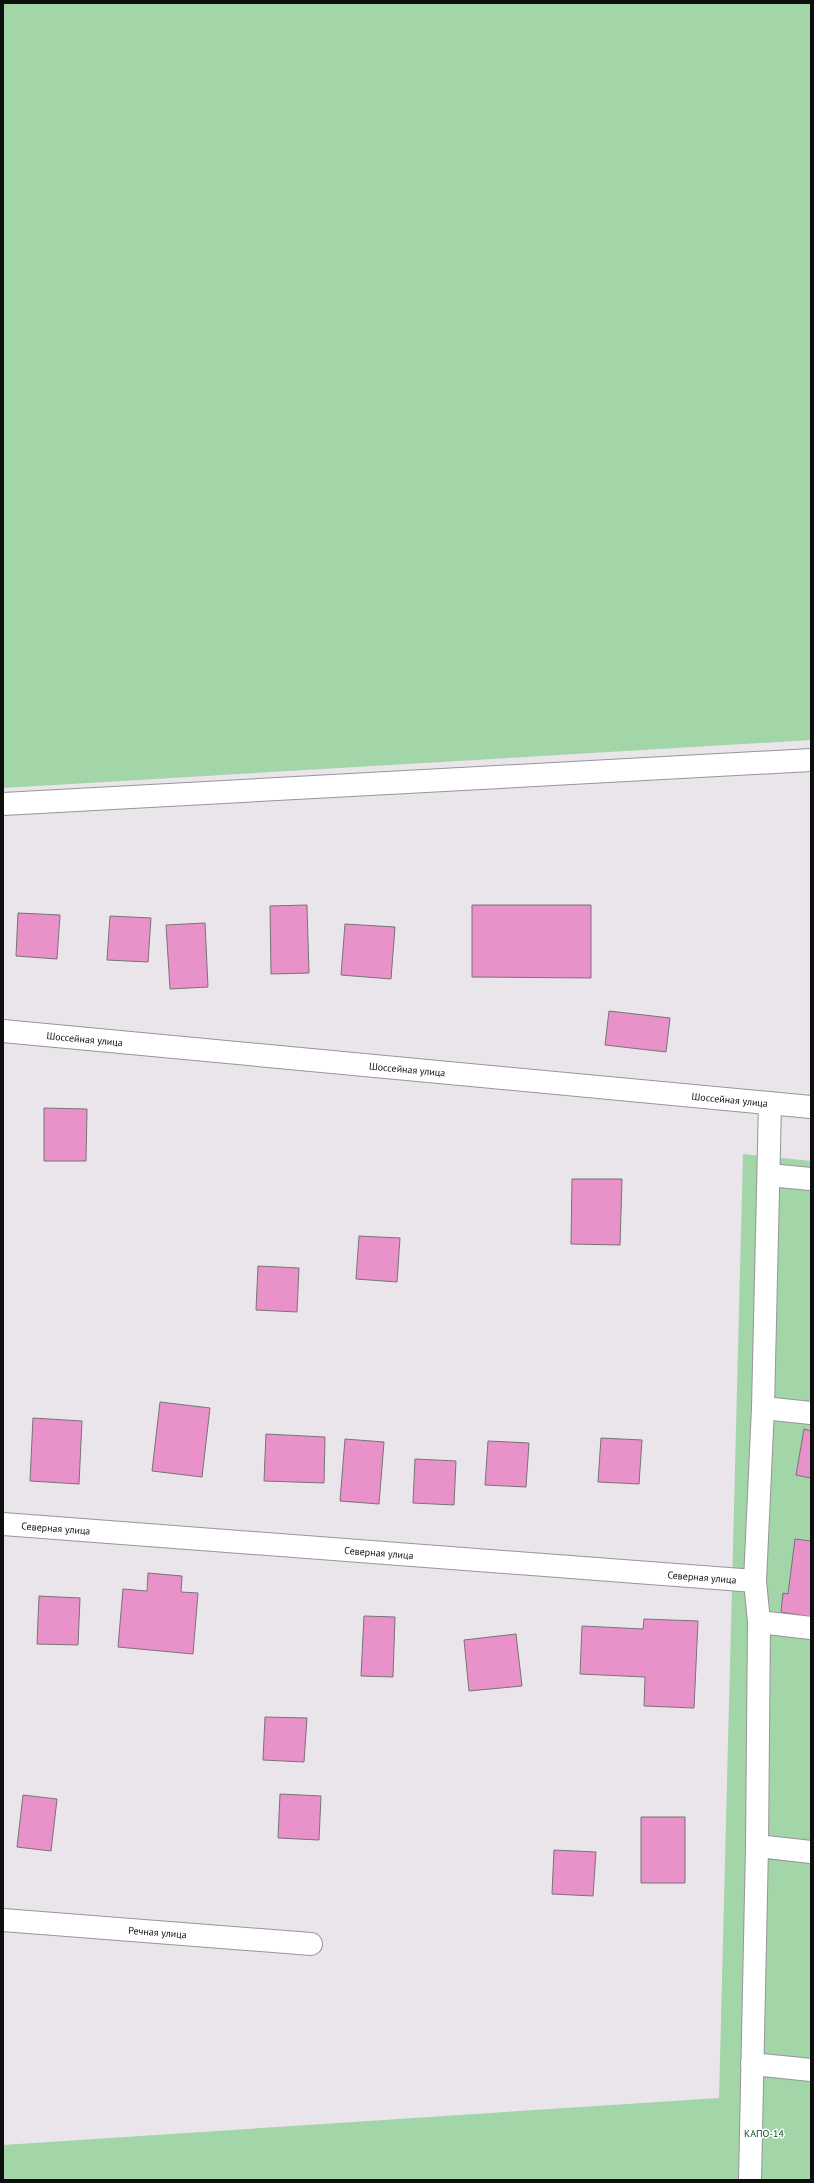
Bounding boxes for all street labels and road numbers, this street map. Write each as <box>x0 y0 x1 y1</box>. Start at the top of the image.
street label: Шоссейная улица <box>46 1029 123 1049</box>
street label: Шоссейная улица <box>368 1059 446 1080</box>
street label: Шоссейная улица <box>691 1090 768 1110</box>
street label: Северная улица <box>21 1519 91 1538</box>
street label: Северная улица <box>344 1544 414 1562</box>
street label: Северная улица <box>667 1568 737 1587</box>
street label: Речная улица <box>128 1924 187 1941</box>

